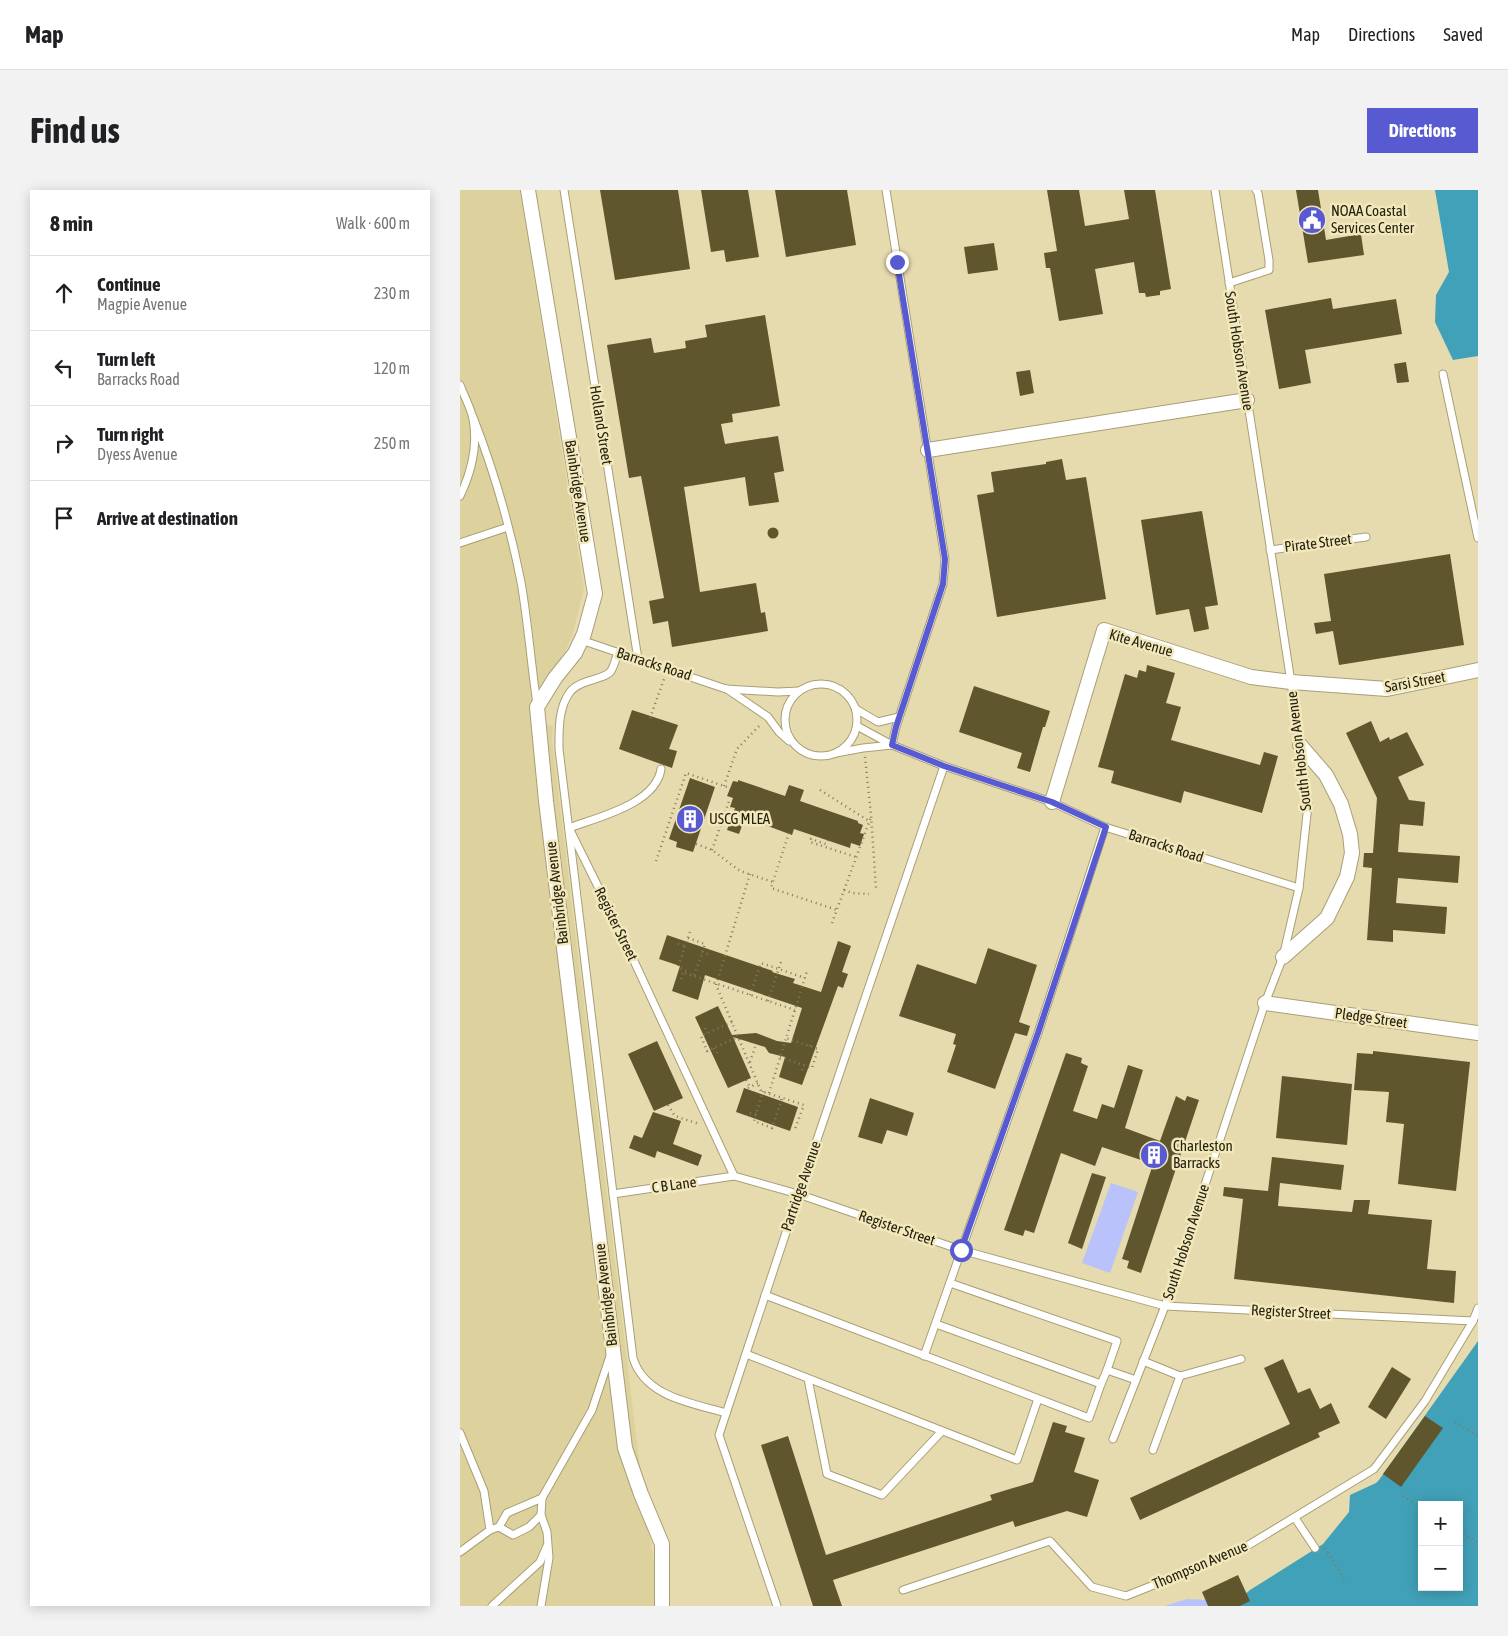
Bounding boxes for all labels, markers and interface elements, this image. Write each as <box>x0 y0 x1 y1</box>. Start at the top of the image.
text: Map <box>25 21 64 48</box>
text: Map <box>1291 24 1320 45</box>
text: Directions <box>1348 24 1415 45</box>
text: Saved <box>1443 24 1483 45</box>
button: Directions <box>1367 108 1478 153</box>
text: Find us <box>30 110 120 150</box>
place label: NOAA Coastal Services Center <box>1331 202 1415 236</box>
public building icon: NOAA Coastal Services Center <box>1297 205 1327 235</box>
text: 8 min <box>50 211 93 235</box>
text: Walk · 600 m <box>336 214 410 232</box>
route end <box>886 251 909 274</box>
text: Continue <box>97 273 161 295</box>
icon: ahead <box>50 279 78 307</box>
text: 230 m <box>374 284 410 302</box>
street label: South Hobson Avenue <box>1222 290 1257 412</box>
text: Magpie Avenue <box>97 295 187 313</box>
text: Turn left <box>97 348 155 370</box>
icon: left <box>50 354 78 382</box>
text: 120 m <box>374 359 410 377</box>
text: Barracks Road <box>97 370 180 388</box>
street label: Holland Street <box>587 384 616 466</box>
text: Turn right <box>97 423 164 445</box>
icon: right <box>50 429 78 457</box>
text: 250 m <box>374 434 410 452</box>
street label: Bainbridge Avenue <box>562 439 595 544</box>
text: Dyess Avenue <box>97 445 177 463</box>
icon: arrive <box>50 504 78 532</box>
text: Arrive at destination <box>97 507 238 529</box>
street label: Pirate Street <box>1283 530 1352 555</box>
street label: Kite Avenue <box>1107 625 1175 660</box>
street label: Barracks Road <box>615 643 694 684</box>
street label: Sarsi Street <box>1383 668 1447 695</box>
street label: South Hobson Avenue <box>1283 690 1314 812</box>
building icon: USCG MLEA <box>675 804 705 834</box>
place label: USCG MLEA <box>709 810 771 827</box>
street label: Barracks Road <box>1127 825 1206 866</box>
street label: Bainbridge Avenue <box>542 841 571 945</box>
street label: Register Street <box>591 884 642 963</box>
street label: Pledge Street <box>1334 1004 1408 1031</box>
place label: Charleston Barracks <box>1173 1137 1233 1171</box>
street label: Partridge Avenue <box>777 1138 824 1233</box>
building icon: Charleston Barracks <box>1139 1140 1169 1170</box>
street label: C B Lane <box>651 1173 697 1196</box>
street label: South Hobson Avenue <box>1159 1182 1212 1302</box>
street label: Register Street <box>857 1206 938 1249</box>
route start <box>950 1239 973 1262</box>
street label: Bainbridge Avenue <box>591 1243 620 1347</box>
street label: Register Street <box>1251 1301 1331 1322</box>
map controls <box>1418 1501 1463 1591</box>
button: + <box>1418 1501 1463 1546</box>
street label: Thompson Avenue <box>1150 1537 1250 1592</box>
button: − <box>1418 1546 1463 1591</box>

